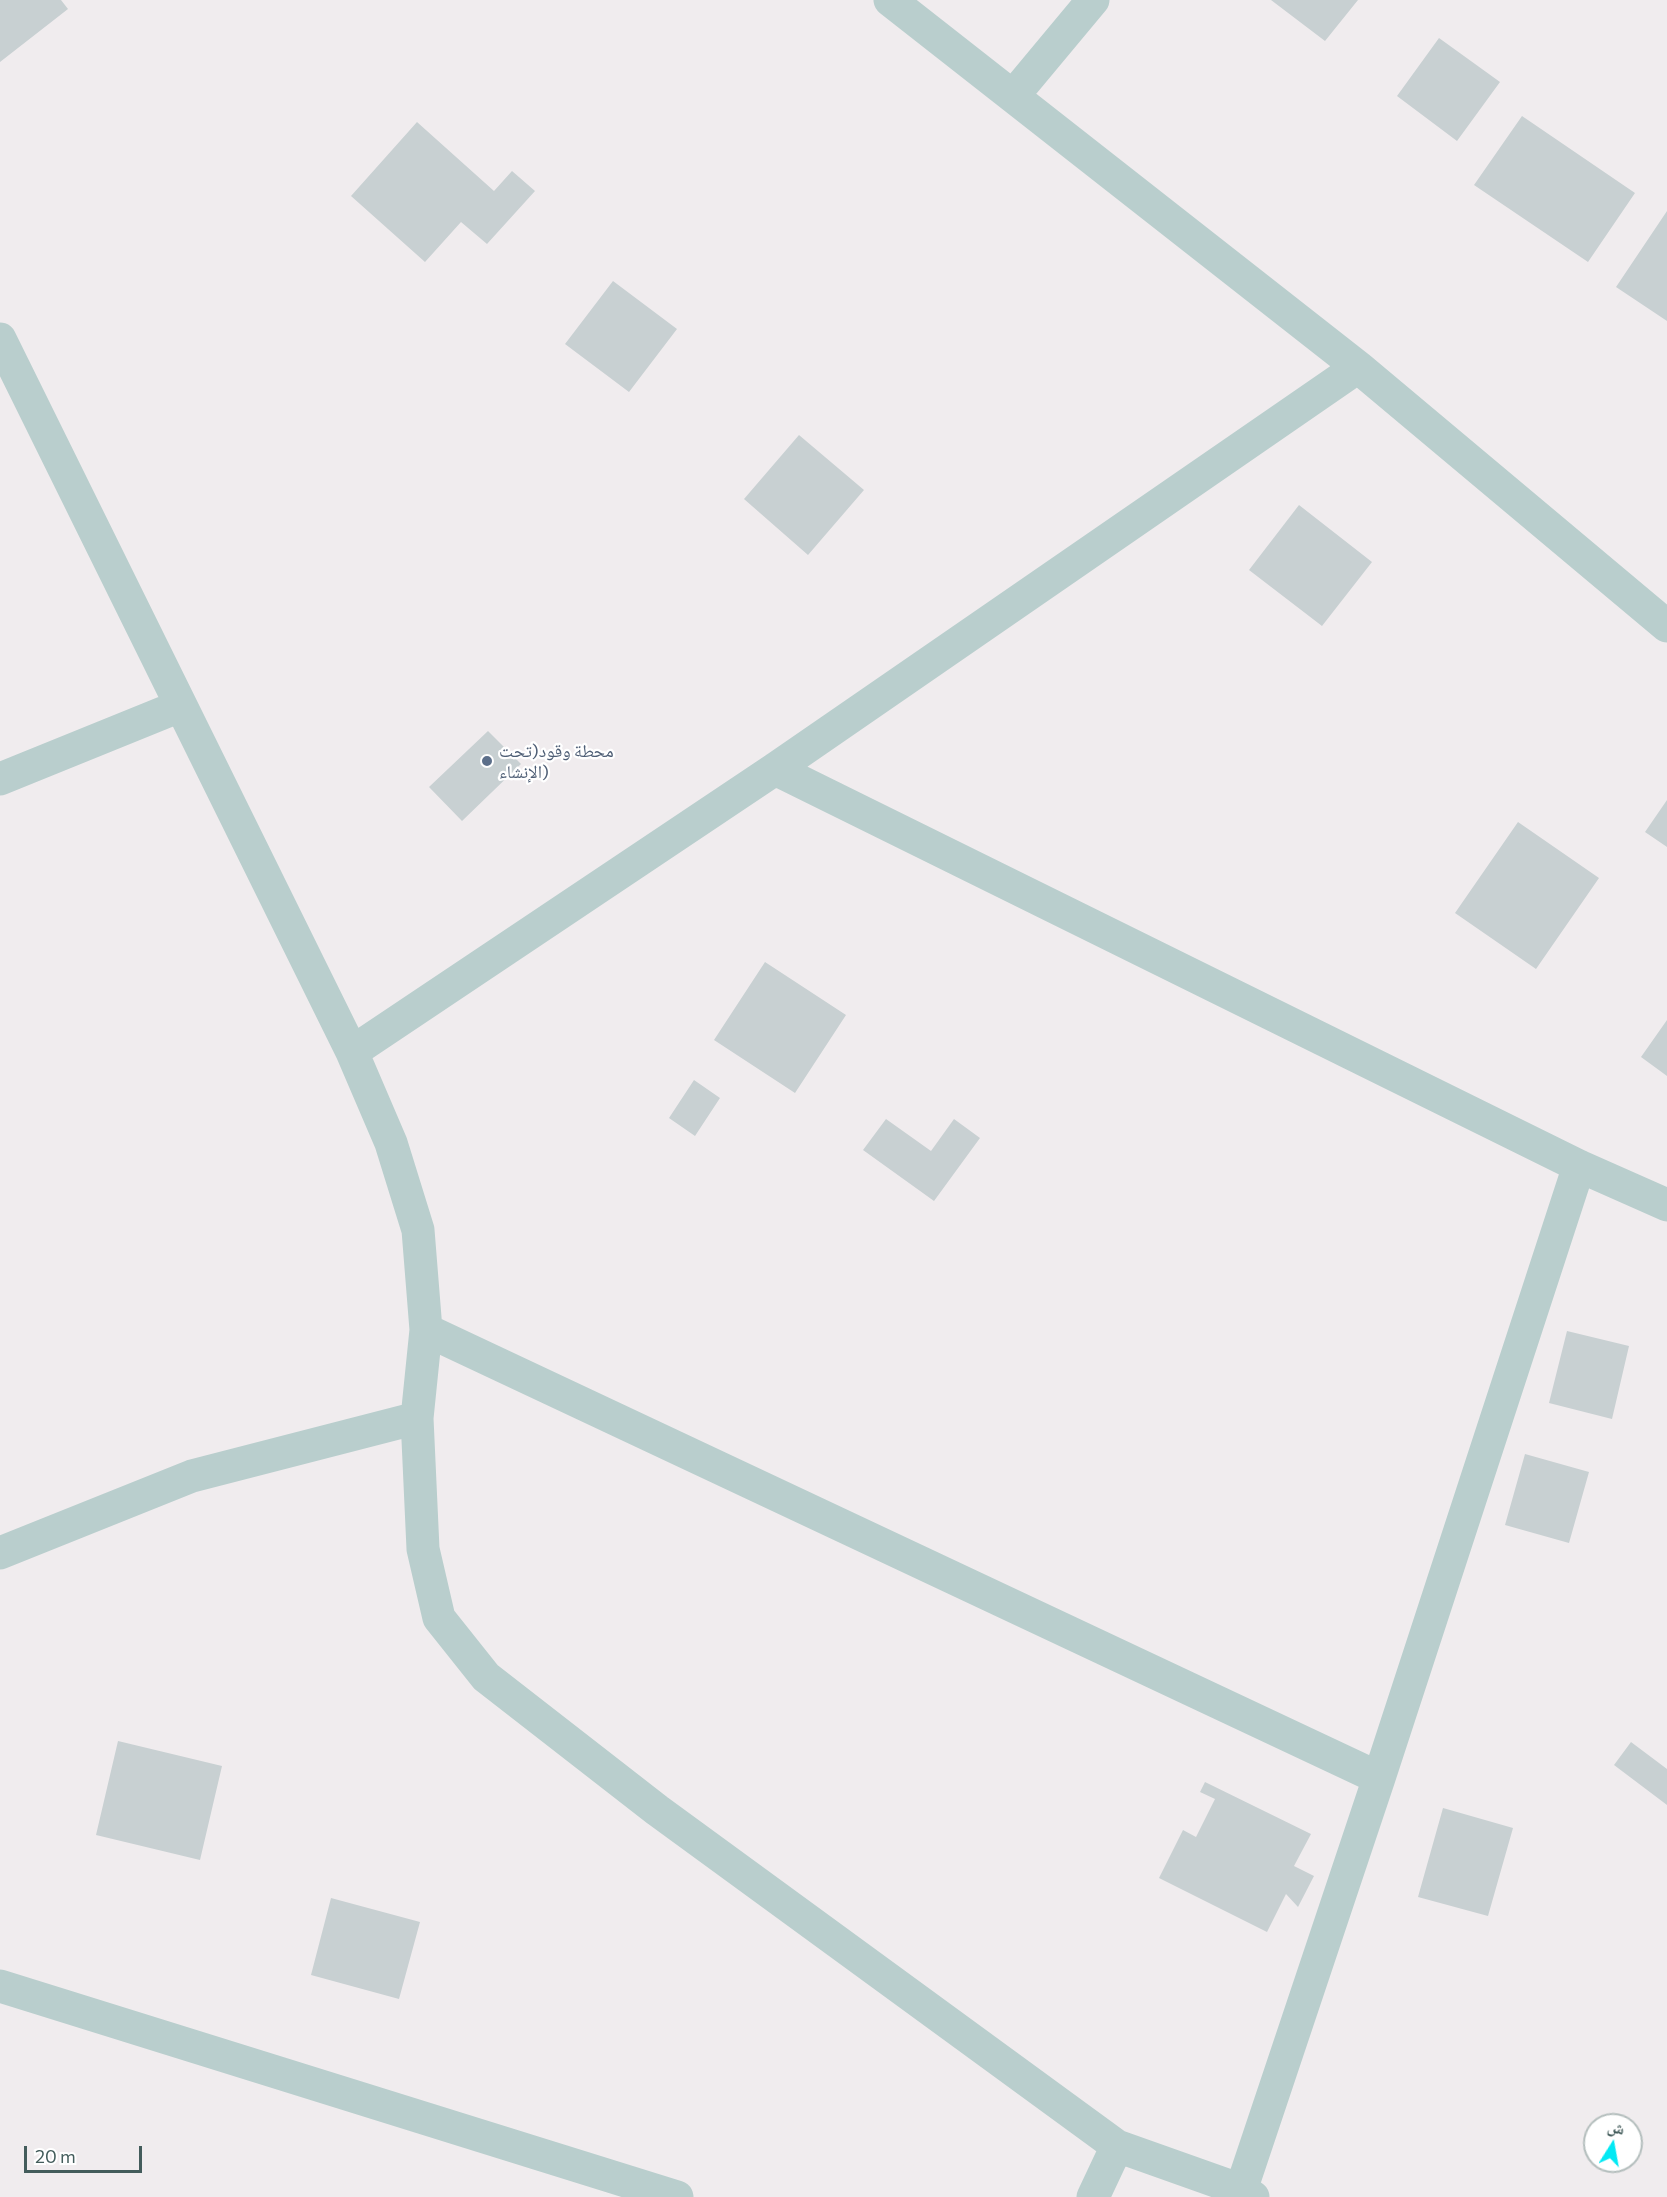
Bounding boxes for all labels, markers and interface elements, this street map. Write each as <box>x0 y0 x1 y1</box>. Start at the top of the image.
place label: محطة وقود(تحت الإنشاء) <box>499 740 614 783</box>
marker: محطة وقود(تحت الإنشاء) <box>480 754 494 768</box>
north arrow <box>1583 2113 1643 2173</box>
text: ش <box>1606 2116 1626 2138</box>
scale bar <box>27 2134 146 2172</box>
text: 20 m <box>35 2145 76 2167</box>

